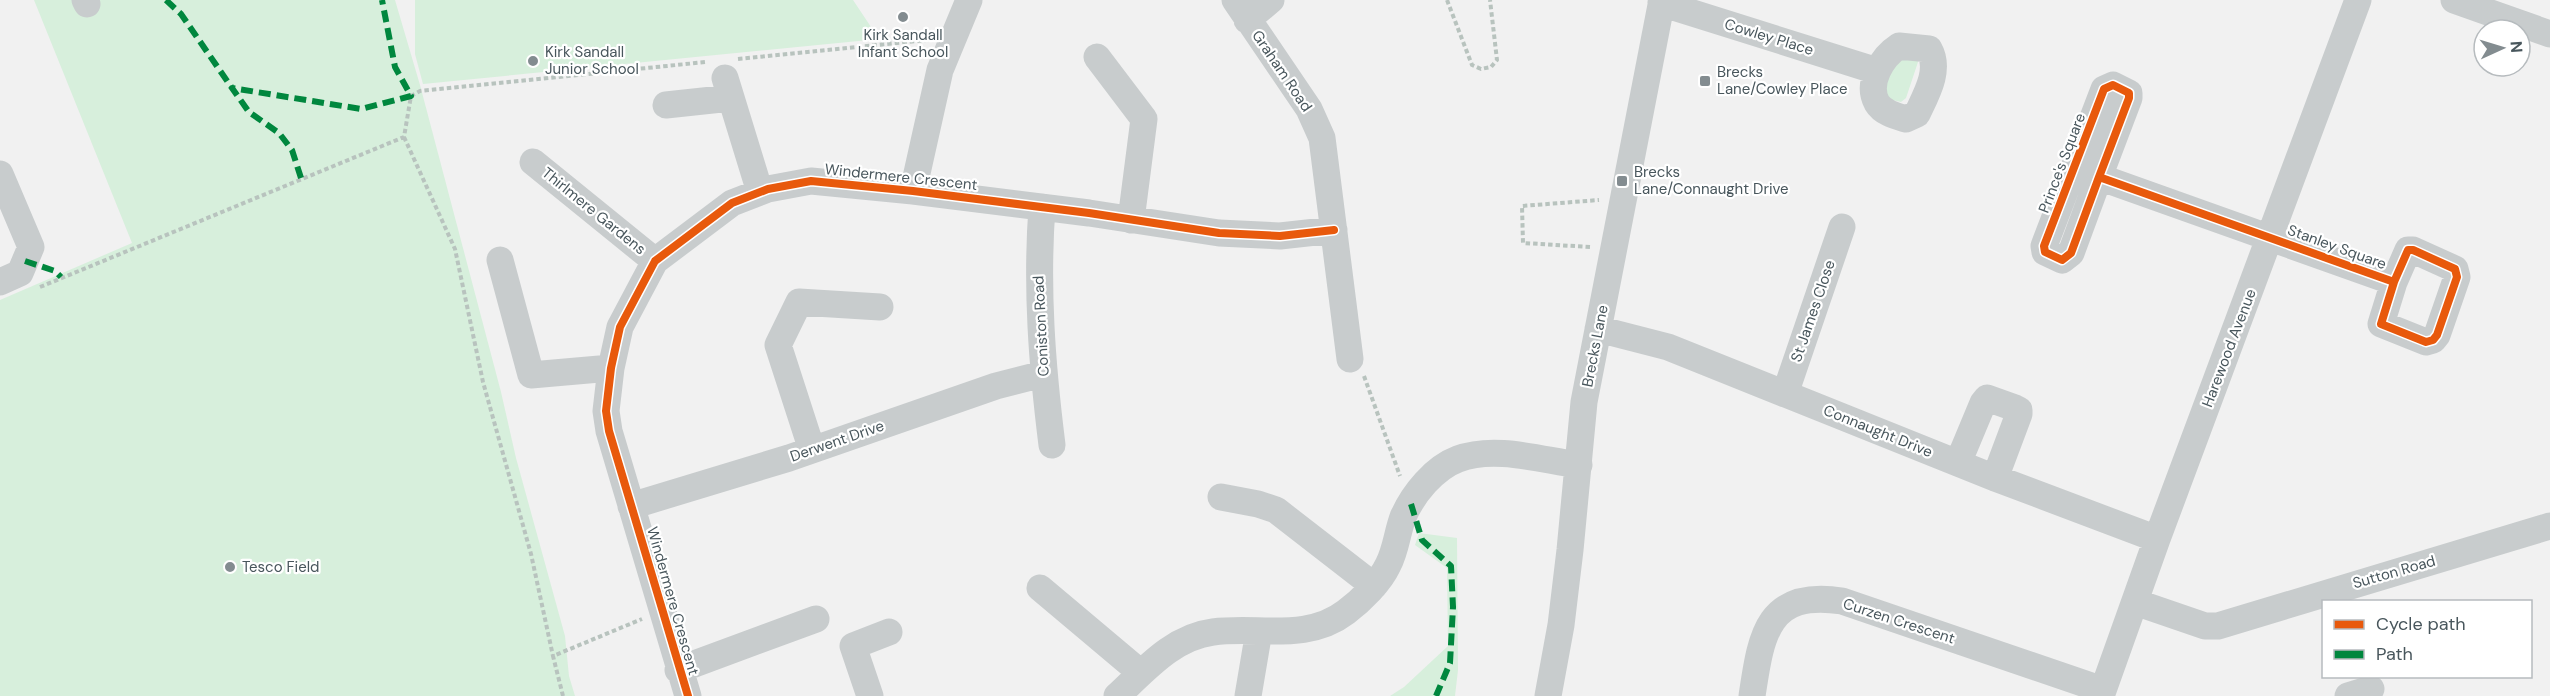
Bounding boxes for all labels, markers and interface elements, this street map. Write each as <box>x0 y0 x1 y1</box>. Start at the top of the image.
marker: Kirk Sandall Infant School <box>896 10 910 24</box>
street label: Cowley Place <box>1722 14 1816 60</box>
north arrow <box>2472 18 2532 78</box>
place label: Kirk Sandall Infant School <box>858 25 948 62</box>
street label: Graham Road <box>1247 26 1317 116</box>
text: N <box>2506 40 2527 54</box>
place label: Kirk Sandall Junior School <box>545 42 639 79</box>
marker: Kirk Sandall Junior School <box>526 54 540 68</box>
place label: Brecks Lane/Cowley Place <box>1717 62 1848 99</box>
marker: Brecks Lane/Cowley Place <box>1698 74 1712 88</box>
street label: Prince's Square <box>2034 110 2090 216</box>
street label: Windermere Crescent <box>824 159 979 195</box>
place label: Brecks Lane/Connaught Drive <box>1634 162 1789 199</box>
street label: Thirlmere Gardens <box>538 163 650 259</box>
marker: Brecks Lane/Connaught Drive <box>1615 174 1629 188</box>
street label: Stanley Square <box>2285 220 2389 274</box>
street label: St James Close <box>1786 257 1840 365</box>
street label: Coniston Road <box>1028 275 1054 377</box>
street label: Harewood Avenue <box>2197 286 2261 410</box>
street label: Brecks Lane <box>1577 303 1613 389</box>
street label: Connaught Drive <box>1820 400 1936 462</box>
street label: Derwent Drive <box>787 416 887 466</box>
street label: Windermere Crescent <box>642 524 704 678</box>
street label: Sutton Road <box>2350 551 2438 593</box>
place label: Tesco Field <box>242 557 319 577</box>
marker: Tesco Field <box>223 560 237 574</box>
street label: Curzen Crescent <box>1840 593 1958 649</box>
legend <box>2322 600 2532 678</box>
text: Cycle path <box>2376 612 2466 636</box>
text: Path <box>2376 642 2413 666</box>

